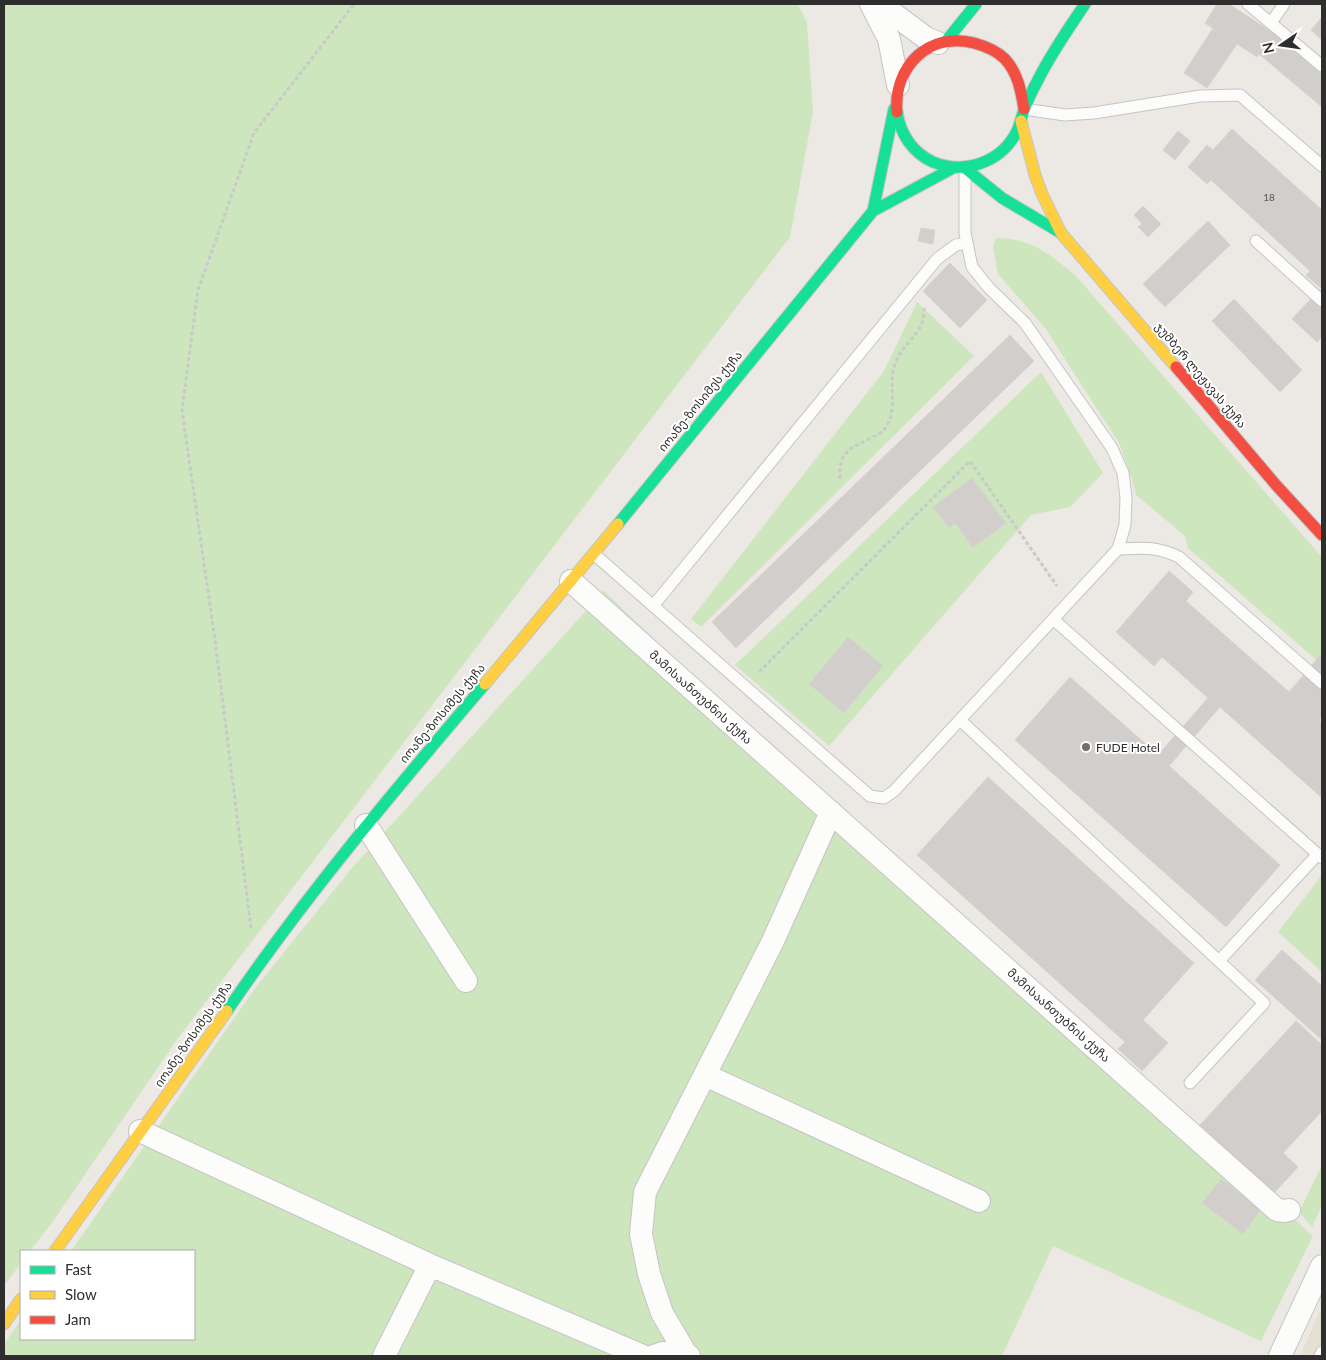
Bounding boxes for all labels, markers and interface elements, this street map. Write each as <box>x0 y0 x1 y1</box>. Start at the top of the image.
north arrow <box>1256 20 1306 70</box>
text: N <box>1258 41 1277 55</box>
house number: 18 <box>1263 191 1275 203</box>
street label: ჯუმბერ ლეჟავას ქუჩა <box>1152 319 1250 432</box>
street label: იოანე-ზოსიმეს ქუჩა <box>655 348 745 454</box>
street label: მამისაანთუბნის ქუჩა <box>646 647 756 747</box>
street label: იოანე-ზოსიმეს ქუჩა <box>396 660 488 766</box>
place label: FUDE Hotel <box>1096 740 1160 755</box>
marker: FUDE Hotel <box>1080 741 1092 753</box>
street label: მამისაანთუბნის ქუჩა <box>1004 965 1114 1065</box>
street label: იოანე-ზოსიმეს ქუჩა <box>151 978 235 1090</box>
legend <box>20 1250 195 1340</box>
text: Fast <box>65 1260 92 1278</box>
text: Slow <box>65 1285 97 1303</box>
text: Jam <box>65 1310 91 1328</box>

